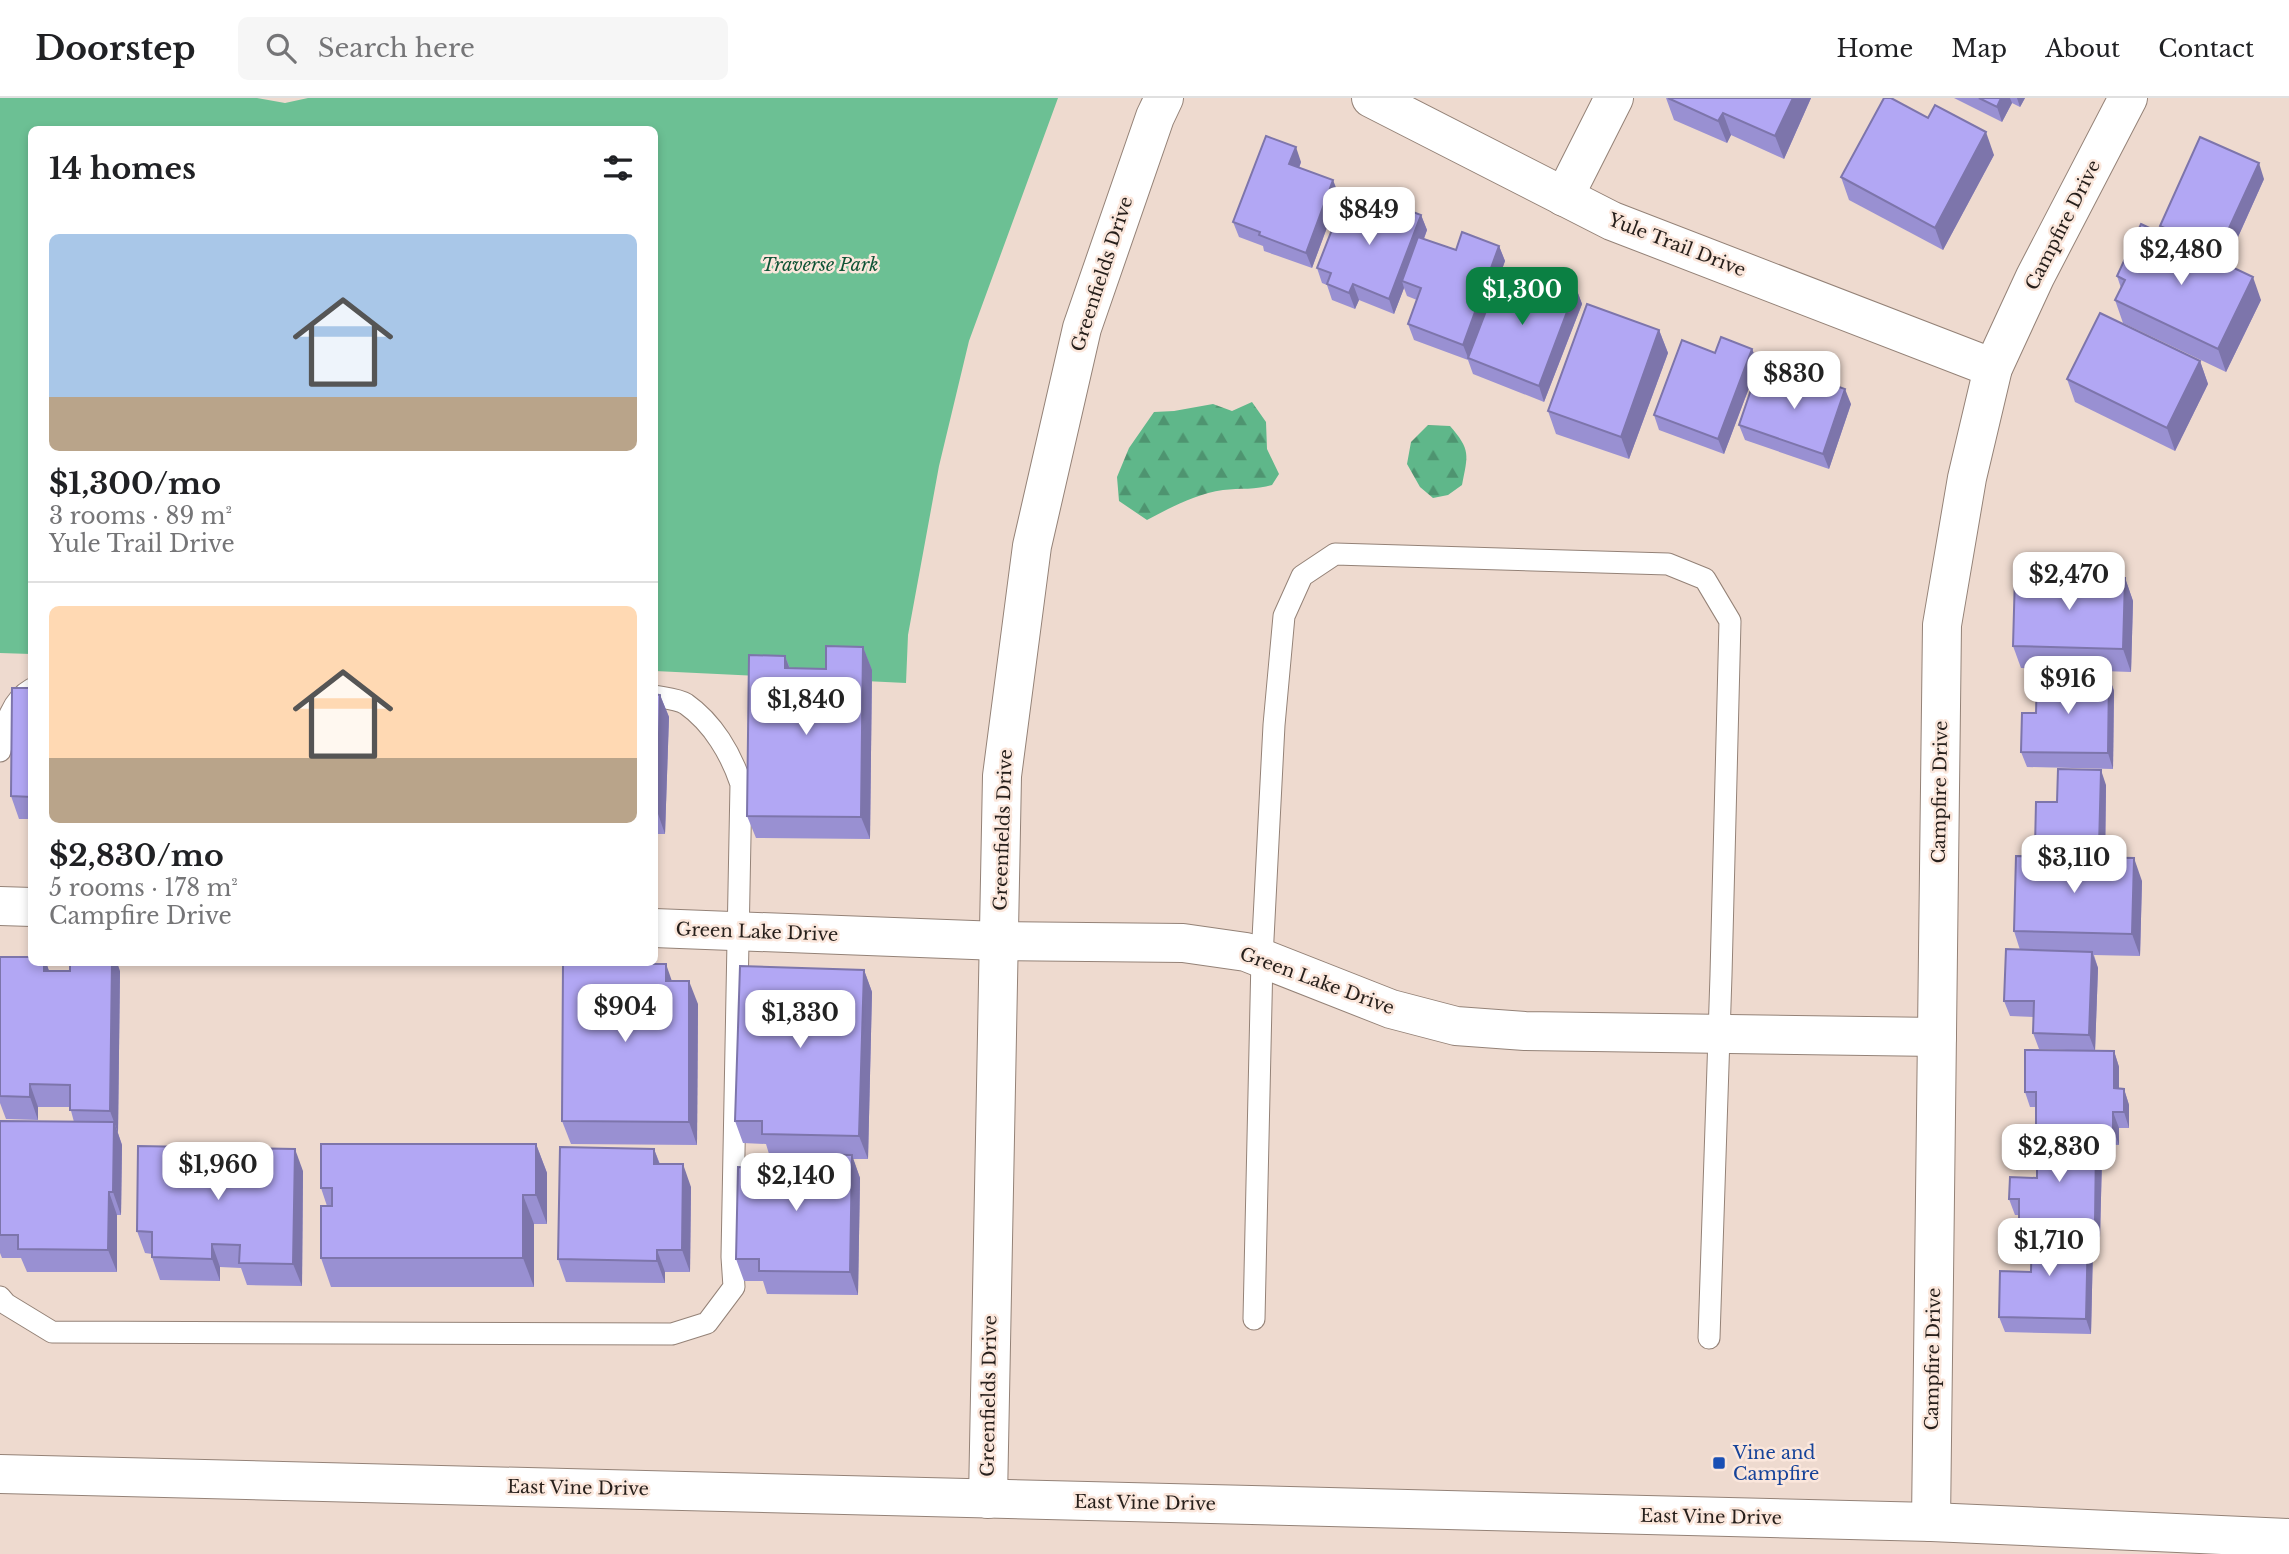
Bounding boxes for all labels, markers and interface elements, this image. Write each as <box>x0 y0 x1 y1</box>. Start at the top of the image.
search box <box>238 17 728 80</box>
text: Doorstep <box>35 28 196 69</box>
icon: search <box>262 29 300 67</box>
text: Search here <box>318 32 475 64</box>
text: Home <box>1837 34 1913 63</box>
text: Map <box>1951 34 2007 63</box>
text: About <box>2045 34 2120 63</box>
text: Contact <box>2158 34 2254 63</box>
icon: filters <box>599 149 637 187</box>
text: 14 homes <box>49 150 196 187</box>
street label: Campfire Drive <box>2021 156 2105 294</box>
pin: $849 <box>1328 188 1410 247</box>
street label: Greenfields Drive <box>1067 194 1137 354</box>
text: $849 <box>1339 196 1399 224</box>
street label: Yule Trail Drive <box>1604 208 1749 281</box>
pin: $2,480 <box>2124 228 2238 287</box>
text: $2,480 <box>2139 236 2223 264</box>
park label: Traverse Park <box>761 254 879 276</box>
pin: $1,300 <box>1465 268 1579 327</box>
text: $1,300 <box>1482 276 1562 304</box>
icon: home <box>280 279 406 405</box>
pin: $830 <box>1753 352 1835 411</box>
text: $830 <box>1763 360 1825 388</box>
text: $1,300/mo <box>49 465 221 502</box>
text: 3 rooms · 89 m² <box>49 502 232 530</box>
text: Yule Trail Drive <box>49 530 235 558</box>
pin: $2,470 <box>2012 552 2126 612</box>
text: $2,470 <box>2029 561 2109 589</box>
icon: home <box>280 651 406 777</box>
pin: $916 <box>2027 656 2109 716</box>
text: $916 <box>2040 665 2096 693</box>
pin: $1,840 <box>749 678 863 737</box>
text: $1,840 <box>767 686 845 714</box>
street label: Campfire Drive <box>1928 720 1952 864</box>
street label: Greenfields Drive <box>989 749 1017 911</box>
pin: $3,110 <box>2017 836 2131 895</box>
text: $2,830/mo <box>49 837 224 874</box>
text: $3,110 <box>2038 844 2110 872</box>
text: 5 rooms · 178 m² <box>49 874 238 902</box>
text: Campfire Drive <box>49 902 232 930</box>
street label: Green Lake Drive <box>675 918 839 946</box>
street label: Green Lake Drive <box>1237 943 1397 1019</box>
pin: $904 <box>584 984 666 1044</box>
pin: $1,330 <box>743 990 857 1050</box>
text: $904 <box>594 993 656 1021</box>
text: $1,330 <box>761 999 839 1027</box>
pin: $2,830 <box>2002 1124 2116 1184</box>
text: $2,830 <box>2018 1133 2100 1161</box>
pin: $1,960 <box>161 1142 275 1202</box>
text: $1,960 <box>178 1151 258 1179</box>
pin: $2,140 <box>739 1154 853 1213</box>
text: $2,140 <box>757 1162 835 1190</box>
pin: $1,710 <box>1992 1218 2106 1278</box>
text: $1,710 <box>2014 1227 2084 1255</box>
street label: Campfire Drive <box>1921 1287 1945 1431</box>
street label: Greenfields Drive <box>977 1315 1001 1477</box>
place label: Vine and Campfire <box>1732 1442 1819 1485</box>
marker: Vine and Campfire <box>1711 1455 1727 1471</box>
street label: East Vine Drive <box>507 1476 649 1500</box>
street label: East Vine Drive <box>1074 1491 1216 1515</box>
street label: East Vine Drive <box>1640 1505 1782 1529</box>

